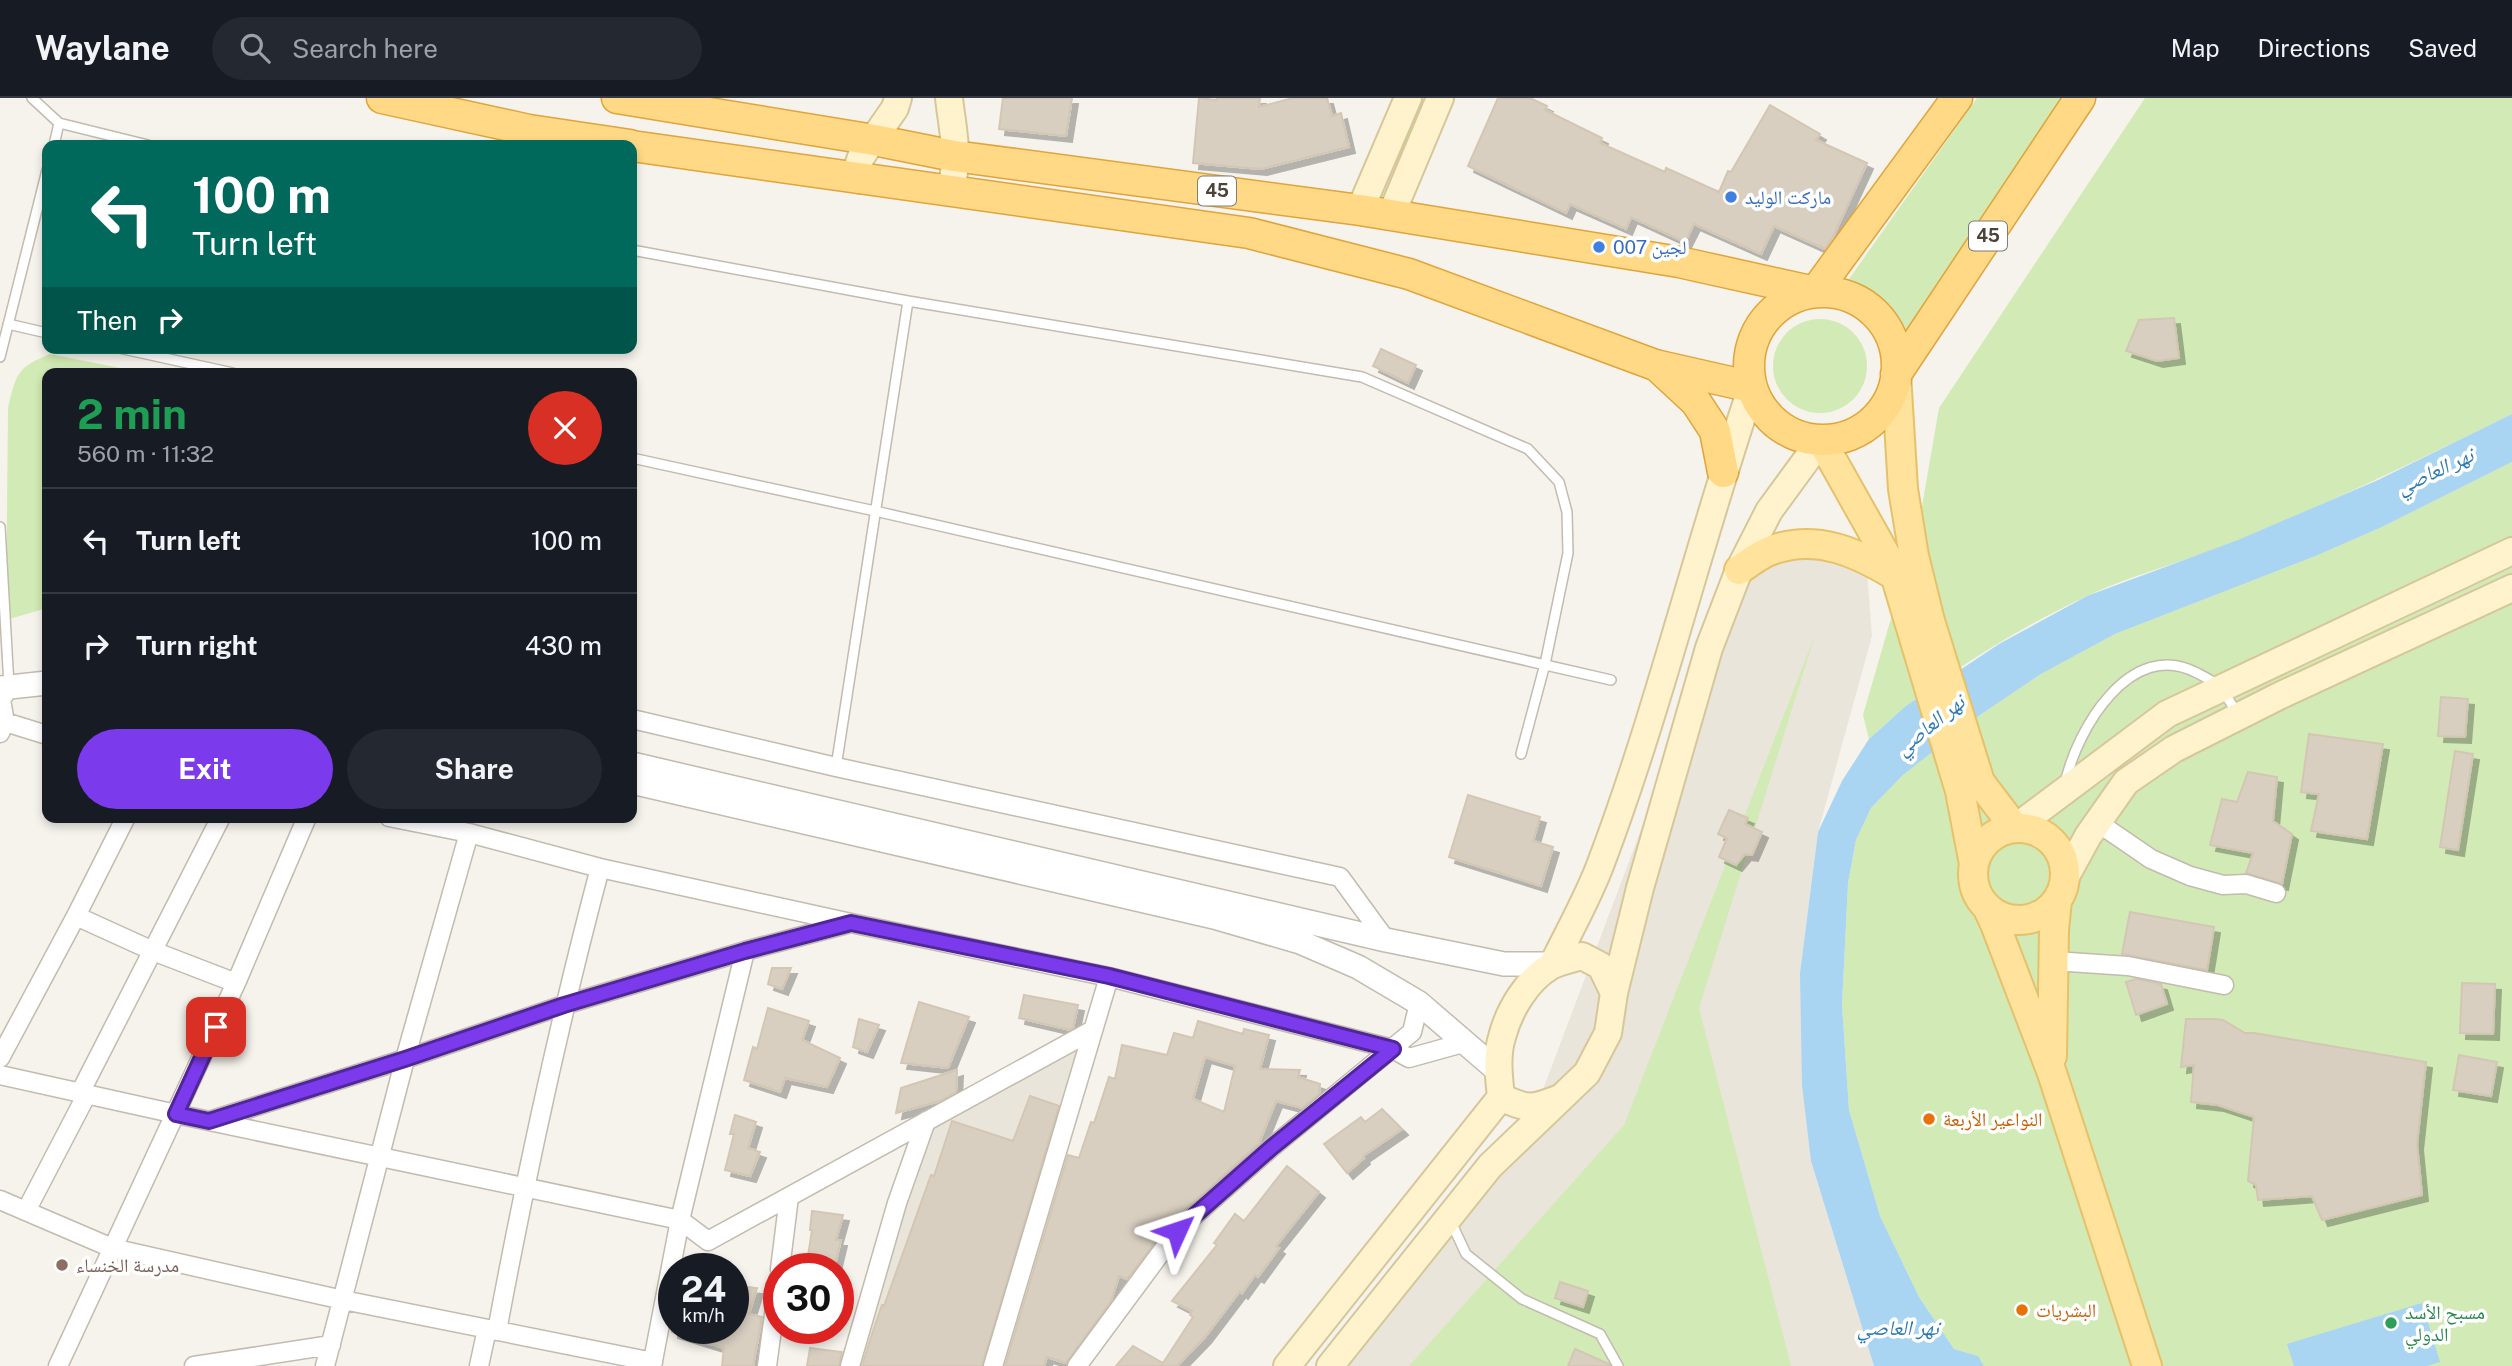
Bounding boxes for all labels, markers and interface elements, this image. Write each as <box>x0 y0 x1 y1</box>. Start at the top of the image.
search box <box>212 17 702 80</box>
text: Waylane <box>35 29 170 67</box>
icon: search <box>236 29 274 67</box>
text: Search here <box>292 33 438 64</box>
text: Map <box>2171 34 2220 62</box>
text: Directions <box>2258 34 2370 62</box>
text: Saved <box>2408 34 2477 62</box>
text: 100 m <box>192 166 331 224</box>
icon: left <box>77 168 168 259</box>
road number: 45 <box>1198 176 1236 206</box>
place label: ماركت الوليد <box>1745 186 1831 209</box>
marker: ماركت الوليد <box>1723 189 1739 205</box>
road number: 45 <box>1969 222 2007 251</box>
text: Turn left <box>192 225 317 262</box>
place label: لجين 007 <box>1613 236 1686 259</box>
marker: لجين 007 <box>1591 239 1607 255</box>
icon: right <box>151 301 189 339</box>
text: Then <box>77 305 137 336</box>
text: 2 min <box>77 389 187 438</box>
button: close <box>528 391 602 465</box>
text: 560 m · 11:32 <box>77 440 214 467</box>
water label: نهر العاصي <box>2392 440 2482 503</box>
icon: left <box>77 522 115 560</box>
text: Turn left <box>136 525 241 556</box>
text: 100 m <box>531 525 602 556</box>
icon: right <box>77 627 115 665</box>
text: Turn right <box>136 630 258 661</box>
text: 430 m <box>525 630 602 661</box>
water label: نهر العاصي <box>1890 687 1975 763</box>
button: Exit <box>77 729 333 809</box>
button: Share <box>347 729 602 809</box>
pin <box>186 997 246 1057</box>
icon: arrive <box>197 1008 235 1046</box>
place label: النواعير الأربعة <box>1943 1108 2043 1131</box>
marker: النواعير الأربعة <box>1921 1111 1937 1127</box>
position arrow <box>1140 1194 1214 1268</box>
speed limit sign: 30 <box>763 1253 854 1344</box>
place label: مدرسة الخنساء <box>76 1254 179 1277</box>
marker: مدرسة الخنساء <box>54 1257 70 1273</box>
text: 24 <box>681 1269 726 1310</box>
place label: البشريات <box>2036 1299 2096 1322</box>
place label: مسبح الأسد الدولي <box>2405 1301 2485 1350</box>
marker: البشريات <box>2014 1302 2030 1318</box>
text: km/h <box>682 1305 725 1326</box>
water label: نهر العاصي <box>1857 1315 1942 1344</box>
marker: مسبح الأسد الدولي <box>2383 1315 2399 1331</box>

